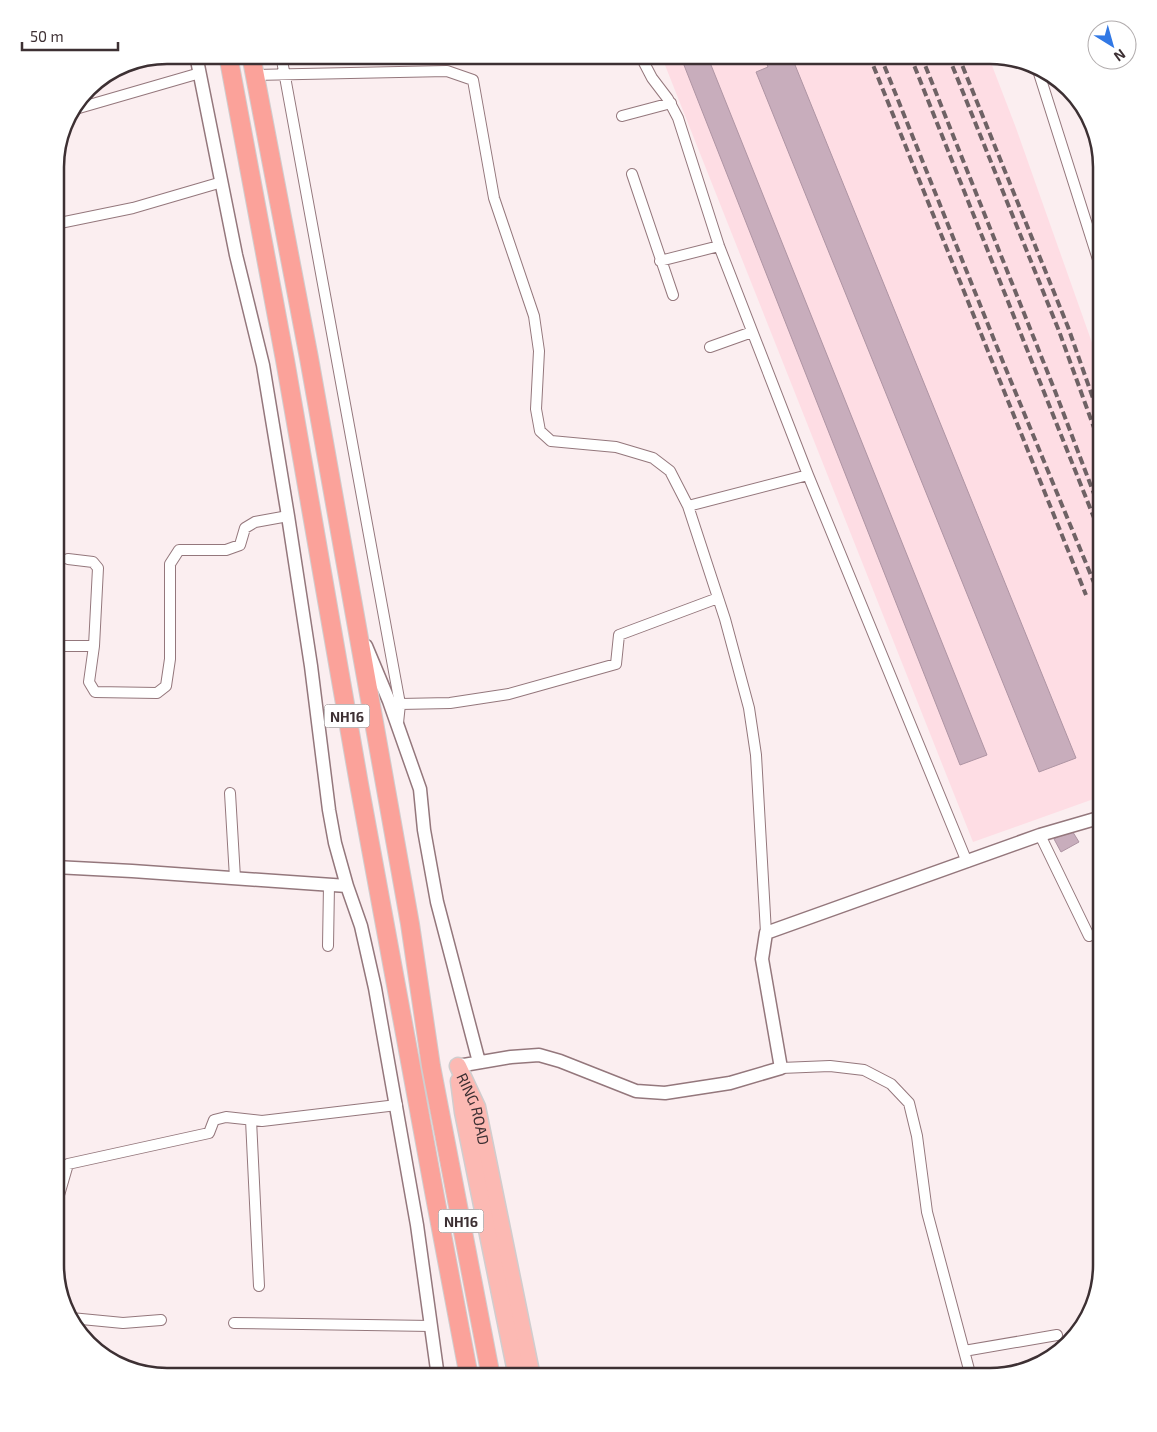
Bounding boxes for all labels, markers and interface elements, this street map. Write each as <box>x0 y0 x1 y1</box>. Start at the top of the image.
scale bar <box>22 20 119 52</box>
north arrow <box>1087 20 1137 70</box>
text: 50 m <box>30 27 64 45</box>
text: N <box>1111 46 1129 66</box>
road number: NH16 <box>324 704 370 728</box>
street label: RING ROAD <box>453 1070 493 1146</box>
road number: NH16 <box>438 1210 484 1232</box>

